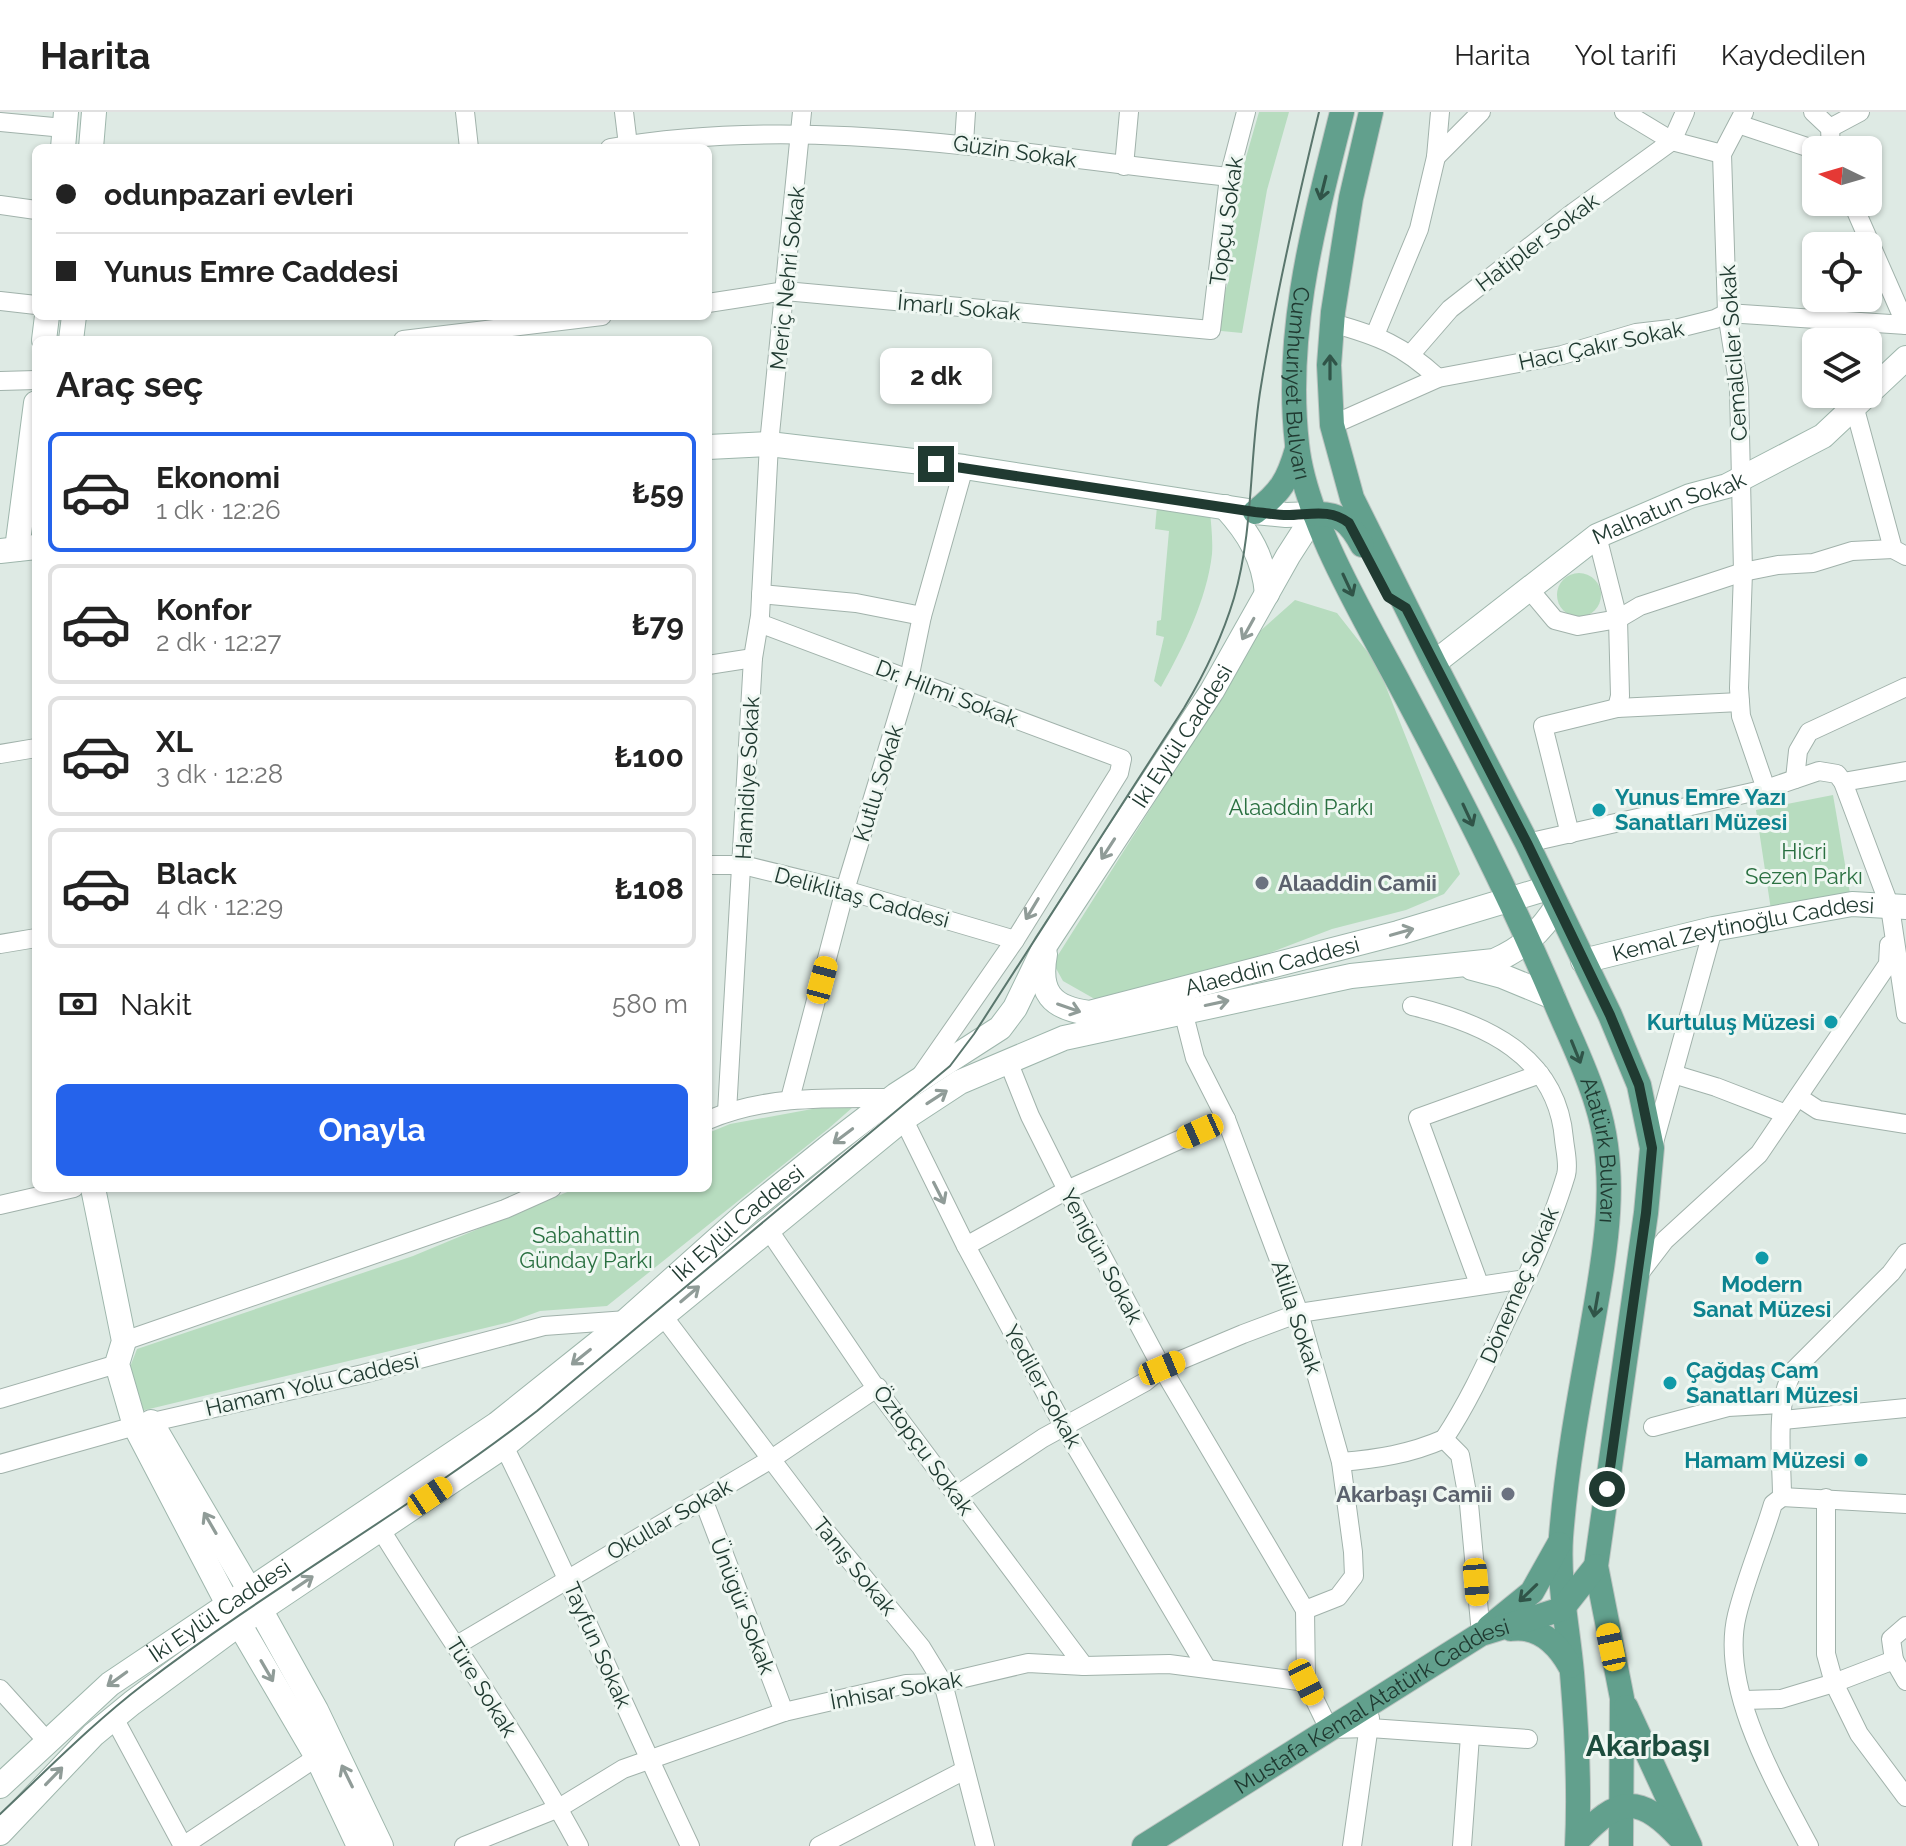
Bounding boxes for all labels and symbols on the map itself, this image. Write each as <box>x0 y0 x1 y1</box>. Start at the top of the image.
street label: Güzin Sokak <box>952 129 1079 173</box>
north arrow <box>1802 136 1882 216</box>
street label: Topçu Sokak <box>1204 154 1248 287</box>
one-way arrow <box>1315 174 1330 200</box>
street label: Meriç Nehri Sokak <box>764 185 810 371</box>
street label: Hatipler Sokak <box>1470 187 1604 297</box>
street label: Cemalciler Sokak <box>1714 264 1752 442</box>
street label: Cumhuriyet Bulvarı <box>1281 285 1316 482</box>
street label: İmarlı Sokak <box>896 289 1022 325</box>
street label: Hacı Çakır Sokak <box>1516 315 1687 375</box>
callout: 2 dk <box>880 348 992 404</box>
one-way arrow <box>1322 354 1338 381</box>
route end <box>918 446 954 482</box>
street label: Malhatun Sokak <box>1588 466 1750 549</box>
one-way arrow <box>1341 572 1356 596</box>
one-way arrow <box>1239 617 1255 641</box>
street label: Dr. Hilmi Sokak <box>872 654 1022 732</box>
street label: İki Eylül Caddesi <box>1126 660 1237 812</box>
street label: Hamidiye Sokak <box>730 695 764 860</box>
street label: Kutlu Sokak <box>848 721 908 844</box>
place label: Yunus Emre Yazı Sanatları Müzesi <box>1615 784 1787 835</box>
park label: Alaaddin Parkı <box>1228 794 1374 820</box>
marker: Yunus Emre Yazı Sanatları Müzesi <box>1590 801 1608 819</box>
one-way arrow <box>1461 803 1476 827</box>
one-way arrow <box>1100 837 1116 860</box>
park label: Hicri Sezen Parkı <box>1745 838 1863 889</box>
street label: Deliklitaş Caddesi <box>772 861 952 933</box>
place label: Alaaddin Camii <box>1278 870 1437 896</box>
marker: Alaaddin Camii <box>1253 874 1271 892</box>
street label: Kemal Zeytinoğlu Caddesi <box>1610 891 1875 966</box>
one-way arrow <box>1024 897 1040 920</box>
one-way arrow <box>1388 924 1414 939</box>
street label: Alaeddin Caddesi <box>1182 931 1362 1001</box>
car <box>804 954 840 1006</box>
one-way arrow <box>1204 995 1230 1010</box>
one-way arrow <box>1056 1001 1081 1016</box>
place label: Kurtuluş Müzesi <box>1647 1009 1815 1035</box>
marker: Kurtuluş Müzesi <box>1822 1013 1840 1031</box>
one-way arrow <box>1569 1039 1584 1064</box>
street label: Atatürk Bulvarı <box>1575 1073 1622 1224</box>
one-way arrow <box>925 1088 948 1104</box>
car <box>1173 1110 1227 1152</box>
one-way arrow <box>833 1127 855 1144</box>
street label: İki Eylül Caddesi <box>667 1159 809 1287</box>
one-way arrow <box>932 1181 948 1205</box>
street label: Yenigün Sokak <box>1055 1184 1149 1328</box>
street label: Dönemeç Sokak <box>1474 1203 1564 1367</box>
park label: Sabahattin Günday Parkı <box>519 1222 653 1273</box>
marker: Modern Sanat Müzesi <box>1753 1249 1771 1267</box>
street label: Atilla Sokak <box>1266 1257 1328 1377</box>
place label: Modern Sanat Müzesi <box>1693 1271 1831 1322</box>
one-way arrow <box>679 1285 700 1302</box>
one-way arrow <box>1587 1292 1602 1317</box>
street label: Yediler Sokak <box>998 1320 1088 1453</box>
street label: Hamam Yolu Caddesi <box>203 1347 421 1421</box>
one-way arrow <box>570 1348 591 1366</box>
car <box>1135 1348 1189 1388</box>
place label: Çağdaş Cam Sanatları Müzesi <box>1686 1357 1858 1408</box>
marker: Çağdaş Cam Sanatları Müzesi <box>1661 1374 1679 1392</box>
street label: Öztopçu Sokak <box>868 1380 980 1520</box>
place label: Hamam Müzesi <box>1684 1447 1845 1473</box>
marker: Hamam Müzesi <box>1852 1451 1870 1469</box>
route start <box>1589 1471 1625 1507</box>
car <box>403 1473 457 1519</box>
street label: Okullar Sokak <box>602 1473 736 1565</box>
place label: Akarbaşı Camii <box>1336 1481 1492 1507</box>
marker: Akarbaşı Camii <box>1499 1485 1517 1503</box>
one-way arrow <box>202 1512 218 1535</box>
street label: Tanış Sokak <box>808 1512 903 1621</box>
street label: Ünügür Sokak <box>705 1534 781 1678</box>
street label: İki Eylül Caddesi <box>144 1554 295 1667</box>
car <box>1462 1557 1490 1607</box>
one-way arrow <box>291 1575 313 1591</box>
street label: Tayfun Sokak <box>559 1578 638 1712</box>
one-way arrow <box>1518 1583 1538 1602</box>
street label: Mustafa Kemal Atatürk Caddesi <box>1229 1613 1512 1799</box>
car <box>1594 1621 1628 1673</box>
street label: Türe Sokak <box>441 1633 523 1742</box>
car <box>1285 1655 1327 1709</box>
one-way arrow <box>259 1659 275 1682</box>
street label: İnhisar Sokak <box>828 1666 964 1714</box>
one-way arrow <box>107 1671 128 1688</box>
district label: Akarbaşı <box>1586 1728 1710 1763</box>
one-way arrow <box>339 1764 355 1788</box>
one-way arrow <box>44 1767 63 1786</box>

